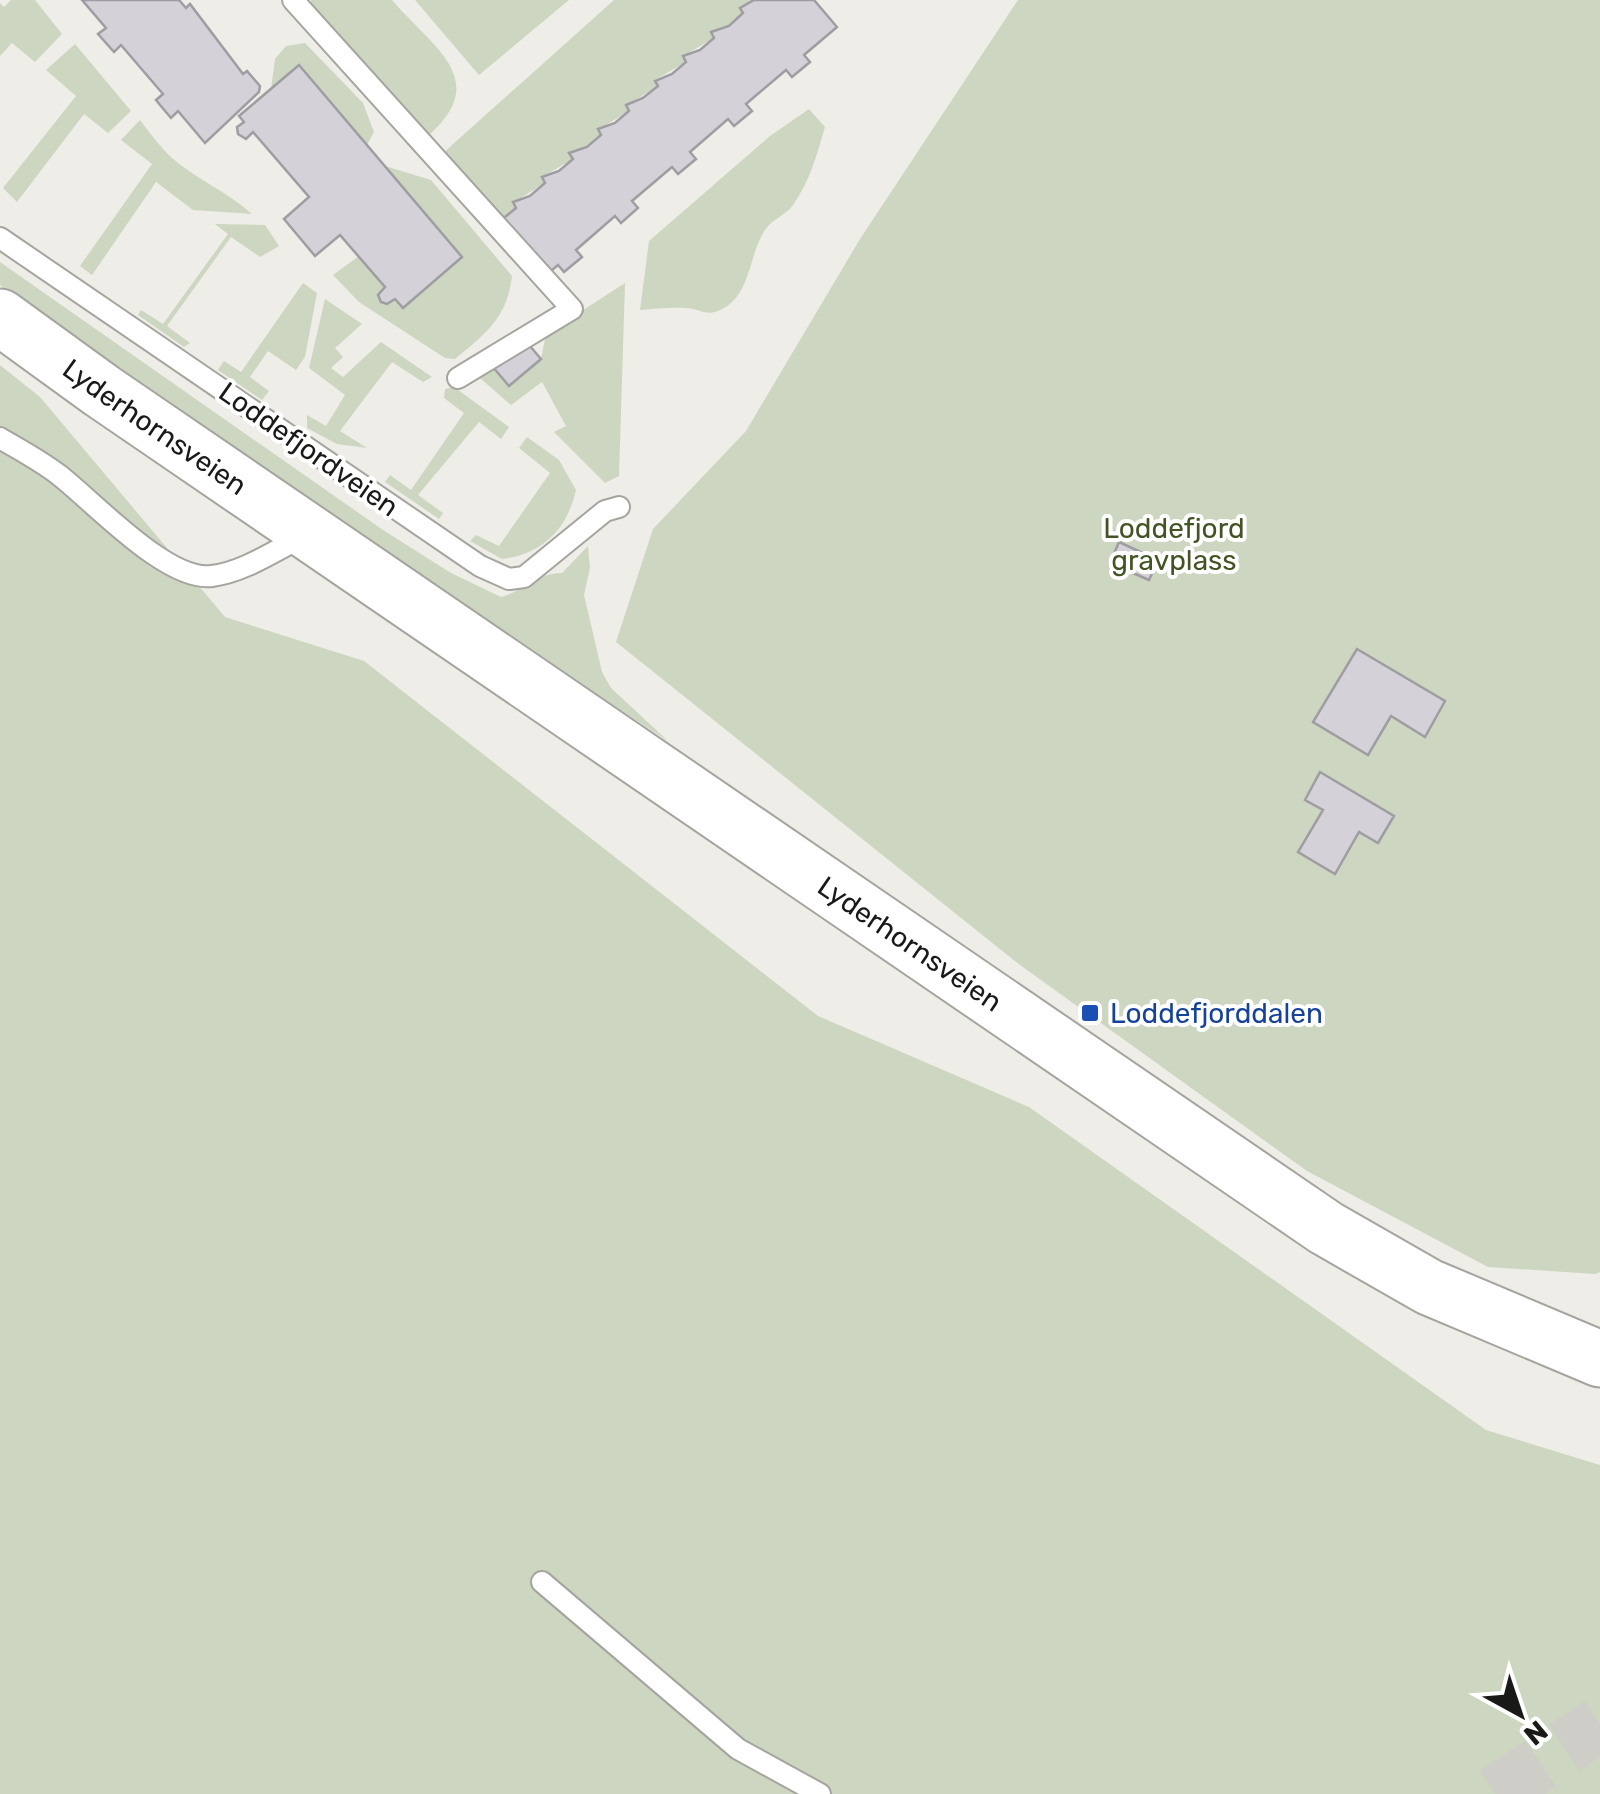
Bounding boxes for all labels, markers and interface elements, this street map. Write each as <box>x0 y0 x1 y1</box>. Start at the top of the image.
street label: Lyderhornsveien <box>57 352 253 502</box>
street label: Loddefjordveien <box>213 375 405 524</box>
park label: Loddefjord gravplass <box>1103 512 1245 577</box>
street label: Lyderhornsveien <box>811 870 1008 1019</box>
place label: Loddefjorddalen <box>1110 997 1323 1030</box>
marker: Loddefjorddalen <box>1079 1002 1101 1024</box>
north arrow <box>1470 1664 1570 1764</box>
text: N <box>1517 1714 1554 1752</box>

